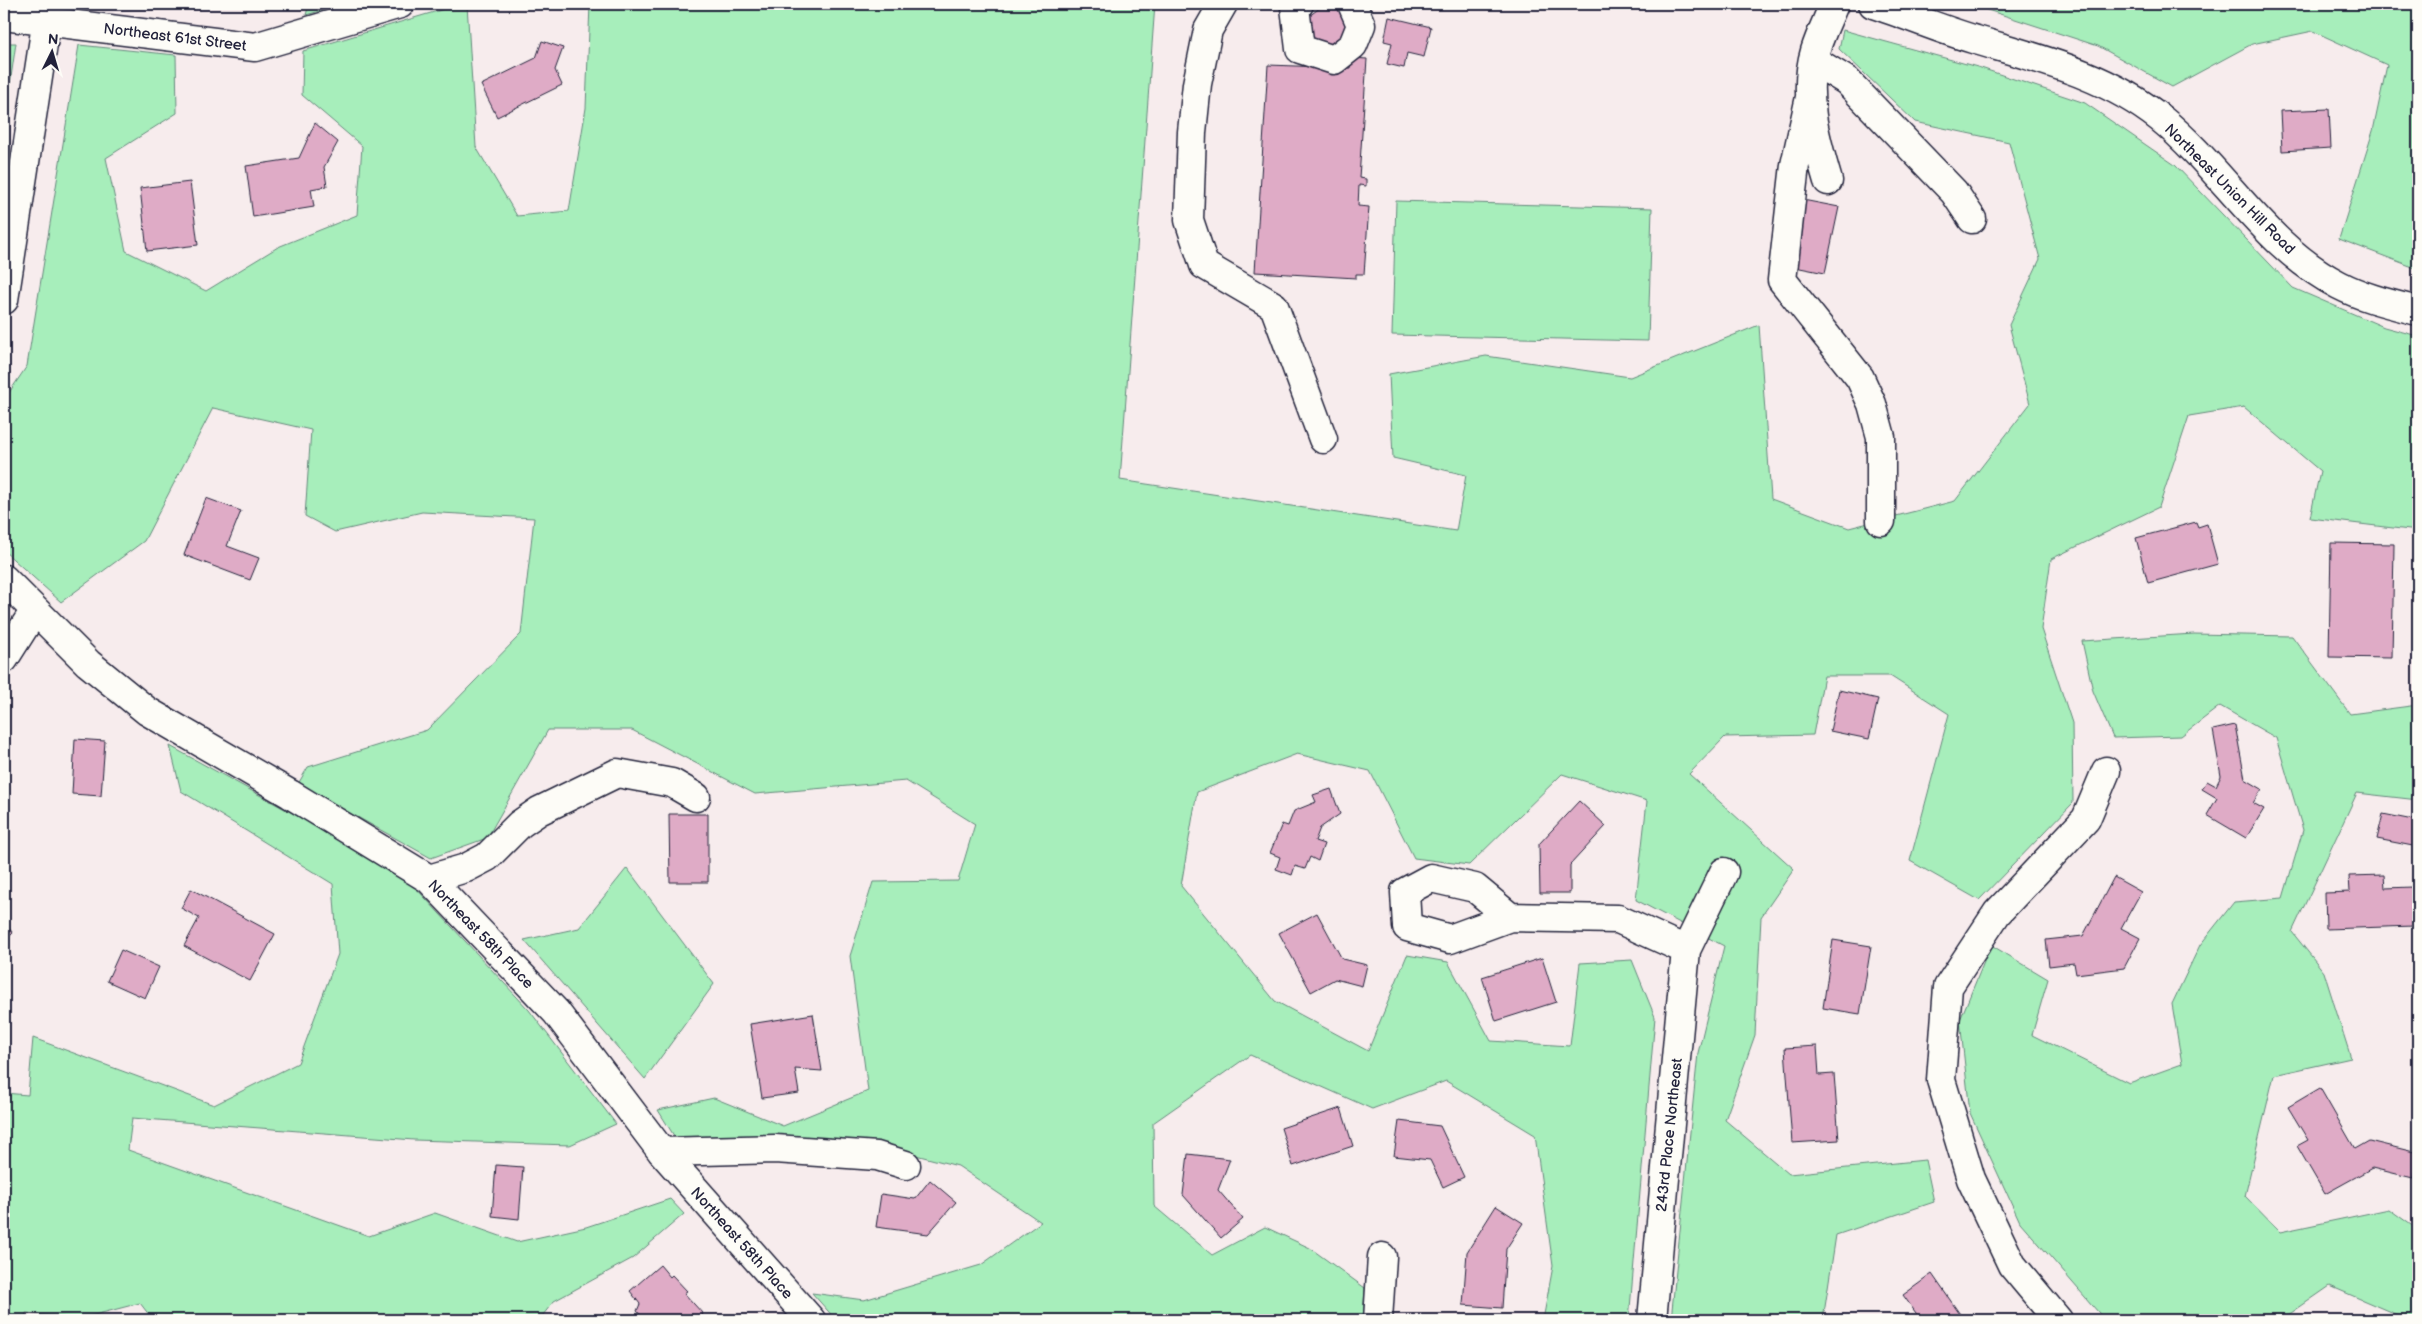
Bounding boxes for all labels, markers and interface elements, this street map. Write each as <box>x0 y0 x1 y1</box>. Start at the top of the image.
street label: Northeast 61st Street <box>102 19 248 56</box>
north arrow <box>28 28 78 78</box>
text: N <box>47 31 59 48</box>
street label: Northeast Union Hill Road <box>2160 120 2299 259</box>
street label: Northeast 58th Place <box>424 876 538 993</box>
street label: 243rd Place Northeast <box>1652 1057 1687 1213</box>
street label: Northeast 58th Place <box>686 1183 797 1303</box>

